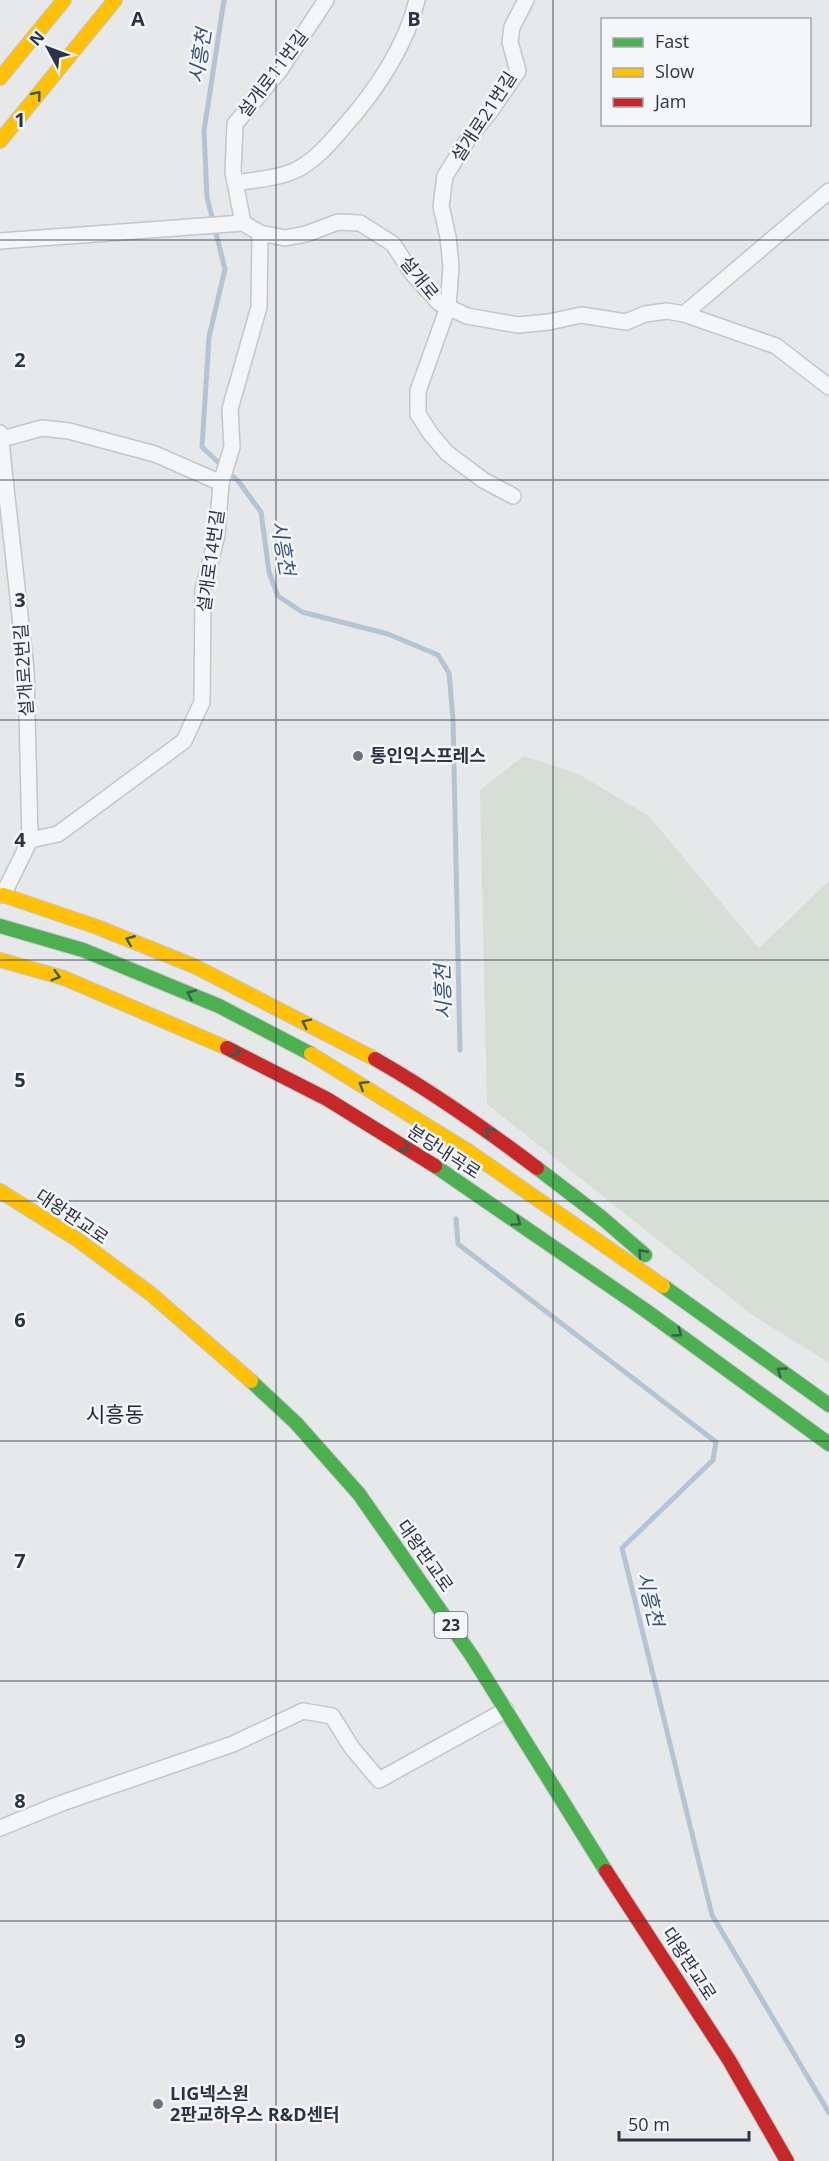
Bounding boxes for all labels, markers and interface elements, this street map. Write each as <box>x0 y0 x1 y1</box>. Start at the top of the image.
text: A <box>131 5 145 32</box>
text: B <box>407 5 421 32</box>
north arrow <box>18 18 78 78</box>
legend <box>601 18 811 126</box>
water label: 시흥천 <box>182 24 218 85</box>
street label: 설개로11번길 <box>232 25 313 122</box>
text: N <box>24 26 49 50</box>
text: Fast <box>655 29 689 53</box>
text: Slow <box>655 59 694 83</box>
street label: 설개로21번길 <box>445 67 521 166</box>
text: Jam <box>653 89 687 113</box>
one-way arrow <box>30 91 41 102</box>
text: 1 <box>14 106 26 133</box>
street label: 설개로 <box>395 251 445 304</box>
text: 2 <box>14 346 26 373</box>
street label: 설개로14번길 <box>191 508 229 614</box>
water label: 시흥천 <box>265 518 302 580</box>
text: 3 <box>14 586 26 613</box>
street label: 설개로2번길 <box>8 623 38 717</box>
place label: 통인익스프레스 <box>370 743 486 767</box>
marker: 통인익스프레스 <box>351 749 365 763</box>
text: 4 <box>14 826 26 853</box>
one-way arrow <box>125 935 136 947</box>
water label: 시흥천 <box>428 961 457 1020</box>
one-way arrow <box>50 969 61 981</box>
one-way arrow <box>186 989 197 1001</box>
one-way arrow <box>301 1018 312 1030</box>
one-way arrow <box>229 1045 240 1056</box>
text: 5 <box>14 1066 26 1093</box>
one-way arrow <box>359 1081 370 1092</box>
street label: 분당내곡로 <box>403 1119 486 1184</box>
one-way arrow <box>485 1128 496 1139</box>
one-way arrow <box>399 1140 409 1152</box>
street label: 대왕판교로 <box>32 1183 114 1249</box>
one-way arrow <box>511 1215 522 1226</box>
one-way arrow <box>638 1249 649 1260</box>
text: 6 <box>14 1306 26 1333</box>
one-way arrow <box>671 1326 682 1337</box>
one-way arrow <box>777 1368 788 1379</box>
district label: 시흥동 <box>86 1400 144 1428</box>
street label: 대왕판교로 <box>392 1515 459 1596</box>
text: 7 <box>14 1547 26 1574</box>
water label: 시흥천 <box>631 1569 671 1631</box>
road number: 23 <box>434 1612 468 1638</box>
text: 8 <box>14 1787 26 1814</box>
street label: 대왕판교로 <box>657 1922 722 2005</box>
text: 9 <box>14 2027 26 2054</box>
place label: LIG넥스원 2판교하우스 R&D센터 <box>170 2081 340 2126</box>
marker: LIG넥스원 2판교하우스 R&D센터 <box>151 2097 165 2111</box>
scale bar <box>619 2104 750 2142</box>
text: 50 m <box>628 2112 670 2136</box>

